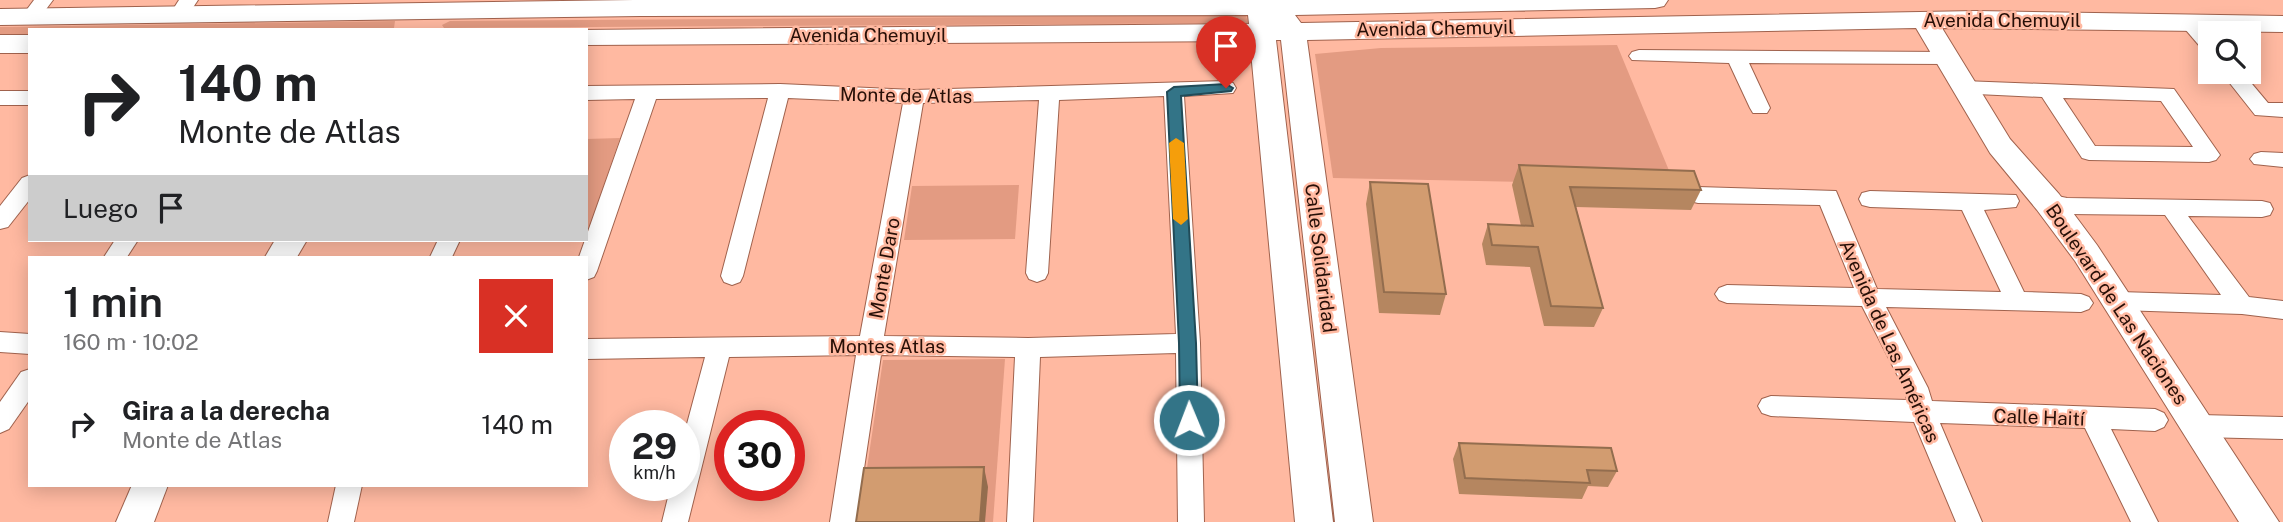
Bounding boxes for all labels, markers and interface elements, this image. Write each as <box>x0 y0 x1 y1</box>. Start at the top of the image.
street label: Avenida Chemuyil <box>1923 9 2081 31</box>
pin <box>1196 16 1256 88</box>
street label: Avenida Chemuyil <box>1356 16 1514 40</box>
map controls <box>2198 21 2261 84</box>
button: search <box>2198 21 2261 84</box>
street label: Avenida Chemuyil <box>789 24 947 46</box>
icon: arrive <box>1207 27 1245 65</box>
text: 140 m <box>178 54 318 112</box>
icon: right <box>63 56 154 147</box>
street label: Monte de Atlas <box>840 83 972 107</box>
text: Monte de Atlas <box>178 113 401 150</box>
street label: Calle Solidaridad <box>1301 182 1341 334</box>
icon: arrive <box>152 189 190 227</box>
text: Luego <box>63 193 138 224</box>
street label: Boulevard de Las Naciones <box>2042 200 2192 408</box>
street label: Monte Daro <box>864 216 904 320</box>
street label: Avenida de Las Américas <box>1835 236 1945 446</box>
text: 1 min <box>63 277 163 326</box>
button: close <box>479 279 553 353</box>
text: 160 m · 10:02 <box>63 328 199 355</box>
street label: Montes Atlas <box>829 335 945 357</box>
position arrow <box>1152 383 1226 457</box>
text: Gira a la derecha <box>122 395 330 426</box>
street label: Calle Haití <box>1993 404 2085 430</box>
icon: right <box>63 405 101 443</box>
text: 140 m <box>481 409 553 440</box>
speed limit sign: 30 <box>714 410 805 501</box>
text: Monte de Atlas <box>122 426 282 453</box>
text: 29 <box>632 426 677 467</box>
text: km/h <box>633 462 676 483</box>

